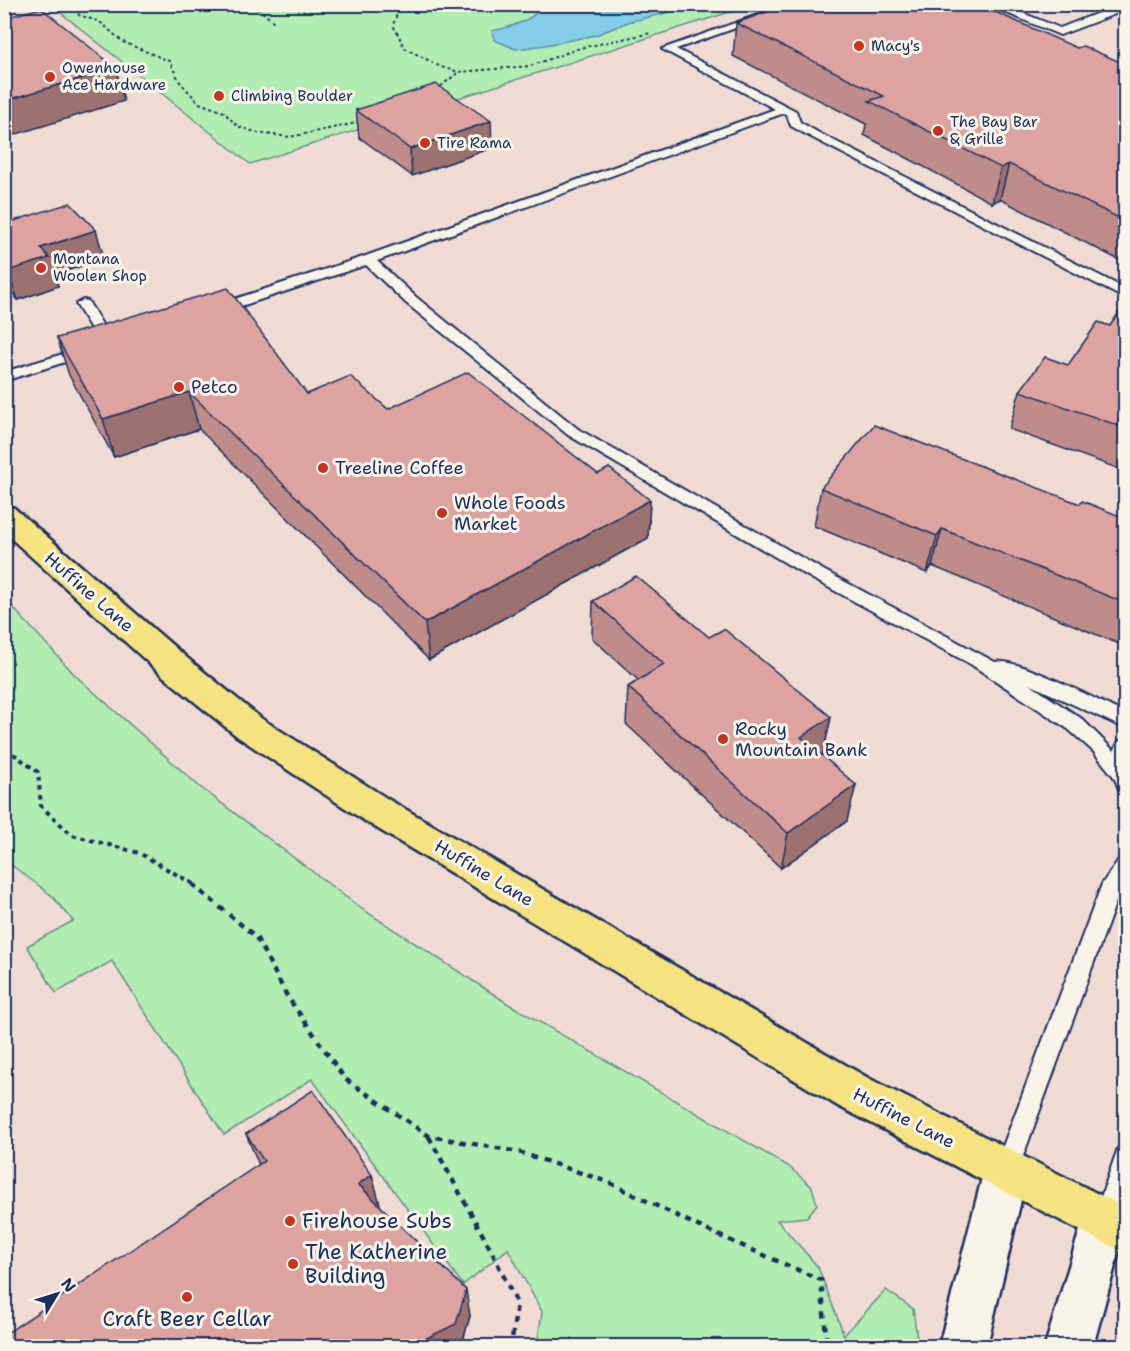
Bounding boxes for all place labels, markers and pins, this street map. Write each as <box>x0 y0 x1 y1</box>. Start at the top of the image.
place label: Macy's <box>871 36 920 56</box>
marker: Macy's <box>852 39 866 53</box>
place label: Owenhouse Ace Hardware <box>62 58 166 95</box>
marker: Owenhouse Ace Hardware <box>43 70 57 84</box>
place label: Climbing Boulder <box>231 86 353 106</box>
marker: Climbing Boulder <box>212 89 226 103</box>
place label: The Bay Bar & Grille <box>950 112 1038 149</box>
marker: The Bay Bar & Grille <box>931 124 945 138</box>
place label: Tire Rama <box>437 133 512 153</box>
marker: Tire Rama <box>418 136 432 150</box>
place label: Montana Woolen Shop <box>53 249 147 286</box>
marker: Montana Woolen Shop <box>34 261 48 275</box>
place label: Petco <box>191 375 238 399</box>
marker: Petco <box>172 380 186 394</box>
place label: Treeline Coffee <box>335 456 464 480</box>
marker: Treeline Coffee <box>316 461 330 475</box>
place label: Whole Foods Market <box>454 491 566 536</box>
marker: Whole Foods Market <box>435 506 449 520</box>
place label: Rocky Mountain Bank <box>735 717 868 762</box>
marker: Rocky Mountain Bank <box>716 732 730 746</box>
place label: Firehouse Subs <box>302 1207 452 1235</box>
marker: Firehouse Subs <box>283 1214 297 1228</box>
place label: The Katherine Building <box>305 1238 448 1290</box>
marker: The Katherine Building <box>286 1257 300 1271</box>
marker: Craft Beer Cellar <box>180 1290 194 1304</box>
place label: Craft Beer Cellar <box>102 1305 272 1333</box>

